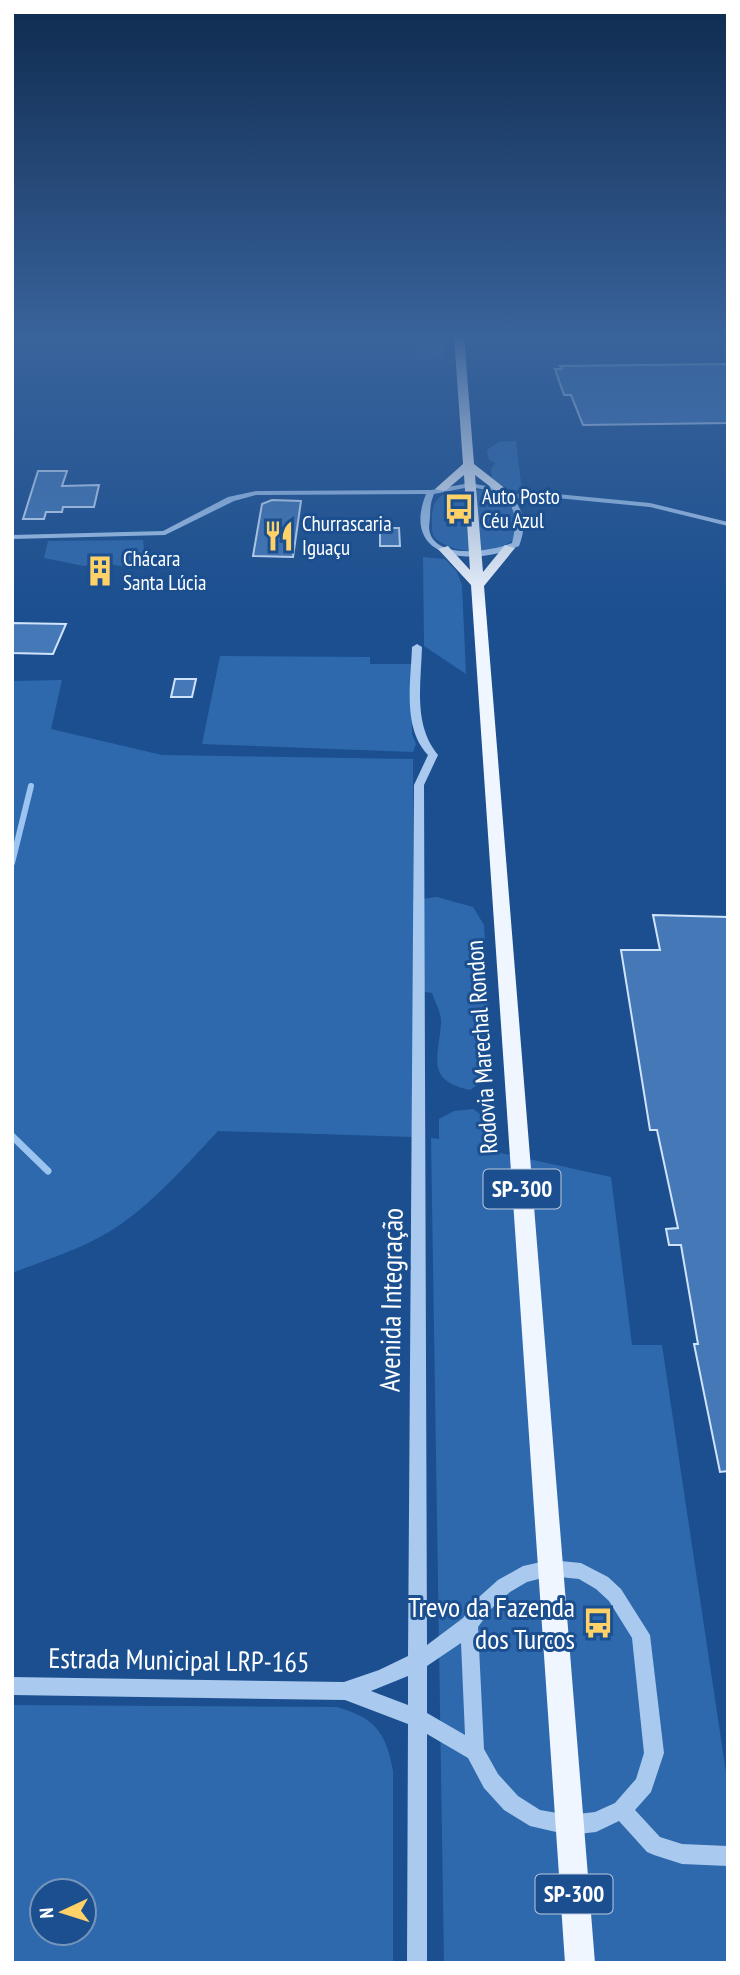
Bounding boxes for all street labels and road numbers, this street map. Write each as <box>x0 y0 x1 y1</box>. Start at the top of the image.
street label: Rodovia Marechal Rondon <box>459 939 504 1155</box>
road number: SP-300 <box>484 1170 560 1208</box>
street label: Avenida Integração <box>370 1208 411 1392</box>
street label: Estrada Municipal LRP-165 <box>48 1639 310 1680</box>
road number: SP-300 <box>536 1874 612 1913</box>

